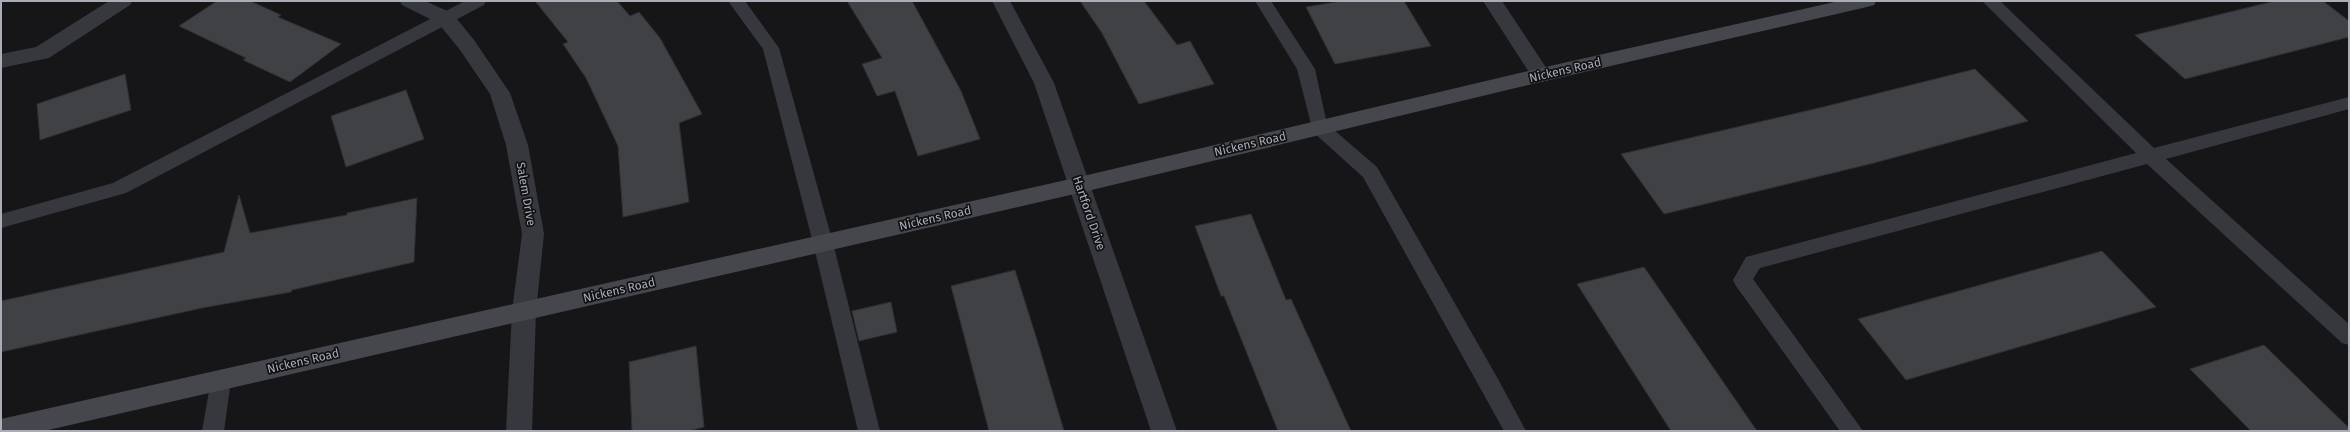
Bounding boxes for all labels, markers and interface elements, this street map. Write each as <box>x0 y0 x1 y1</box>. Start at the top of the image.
street label: Nickens Road <box>1528 55 1602 85</box>
street label: Nickens Road <box>1213 129 1287 159</box>
street label: Salem Drive <box>514 161 538 227</box>
street label: Hartford Drive <box>1070 174 1108 252</box>
street label: Nickens Road <box>898 203 972 233</box>
street label: Nickens Road <box>582 275 656 305</box>
street label: Nickens Road <box>266 346 340 376</box>

